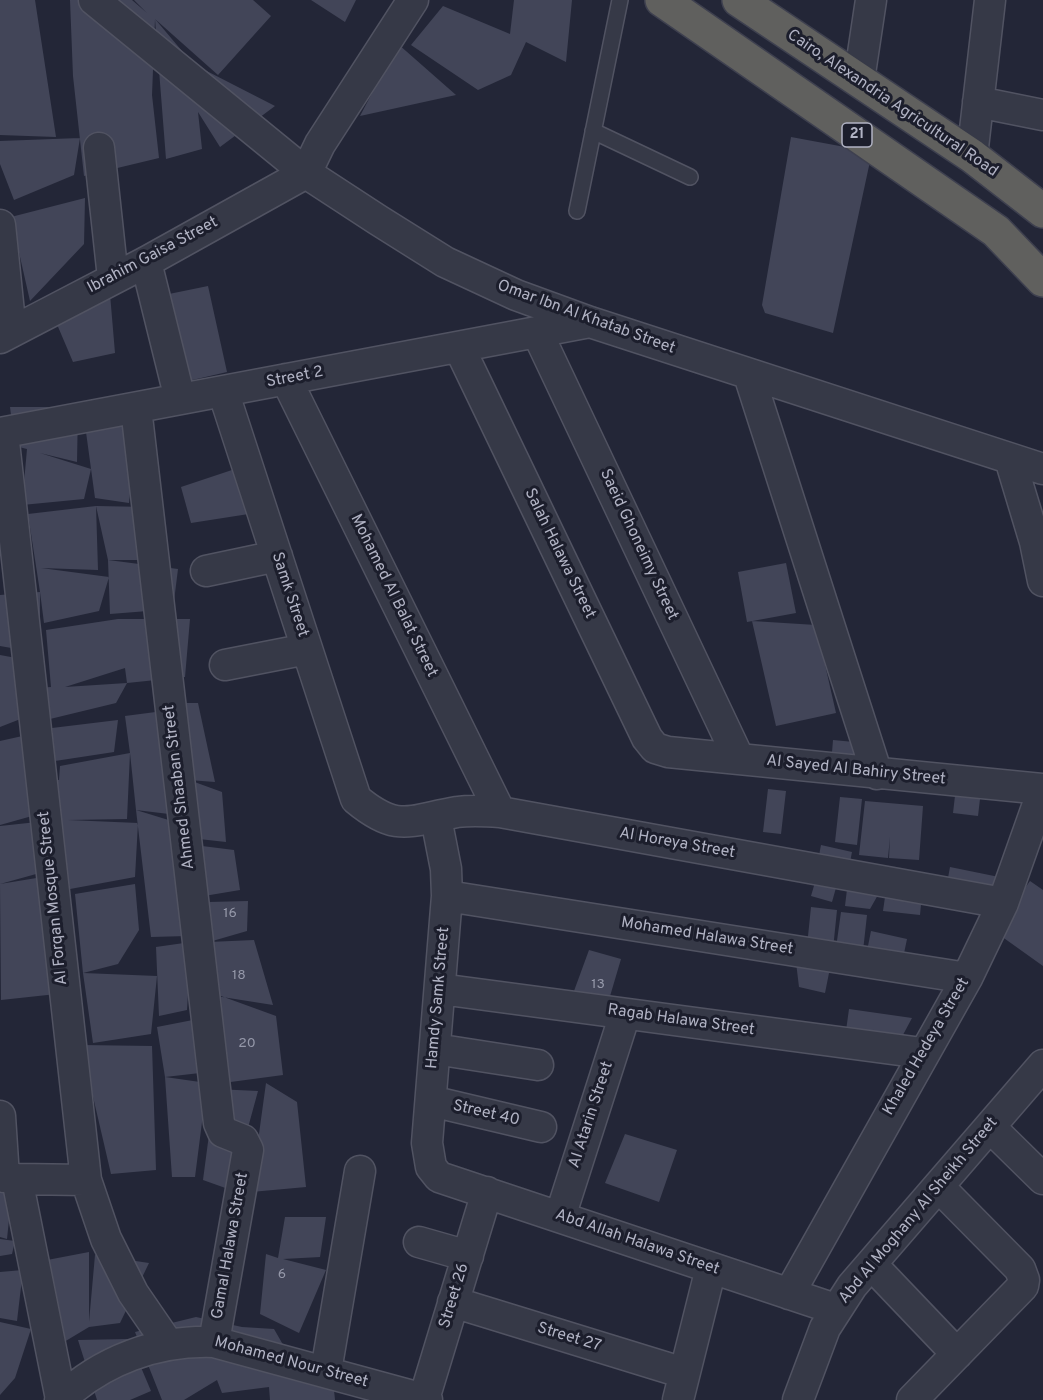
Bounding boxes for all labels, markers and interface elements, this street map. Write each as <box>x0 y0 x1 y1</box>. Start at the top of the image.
street label: Cairo, Alexandria Agricultural Road <box>783 26 1001 182</box>
road number: 21 <box>842 123 872 147</box>
street label: Ibrahim Gaisa Street <box>84 213 222 299</box>
street label: Omar Ibn Al Khatab Street <box>494 277 678 359</box>
street label: Street 2 <box>265 363 325 393</box>
street label: Saeid Ghoneimy Street <box>595 466 681 624</box>
street label: Salah Halawa Street <box>519 486 599 622</box>
street label: Mohamed Al Balat Street <box>345 511 441 681</box>
street label: Samk Street <box>266 550 312 640</box>
street label: Ahmed Shaaban Street <box>160 704 200 870</box>
street label: Al Sayed Al Bahiry Street <box>765 752 947 790</box>
street label: Al Forqan Mosque Street <box>35 810 73 986</box>
street label: Al Horeya Street <box>618 824 736 864</box>
house number: 16 <box>223 906 237 922</box>
street label: Mohamed Halawa Street <box>620 914 794 960</box>
street label: Hamdy Samk Street <box>423 926 455 1070</box>
house number: 18 <box>232 968 246 984</box>
street label: Khaled Hedeya Street <box>880 975 974 1119</box>
house number: 13 <box>591 977 605 993</box>
street label: Ragab Halawa Street <box>606 1001 756 1041</box>
house number: 20 <box>238 1036 256 1052</box>
street label: Al Atarin Street <box>566 1059 618 1171</box>
street label: Street 40 <box>451 1097 521 1131</box>
street label: Abd Al Moghany Al Sheikh Street <box>835 1114 1003 1308</box>
street label: Gamal Halawa Street <box>209 1171 253 1321</box>
street label: Abd Allah Halawa Street <box>552 1206 722 1280</box>
street label: Street 26 <box>436 1261 474 1331</box>
house number: 6 <box>278 1267 286 1283</box>
street label: Street 27 <box>535 1319 603 1357</box>
street label: Mohamed Nour Street <box>212 1333 370 1393</box>

